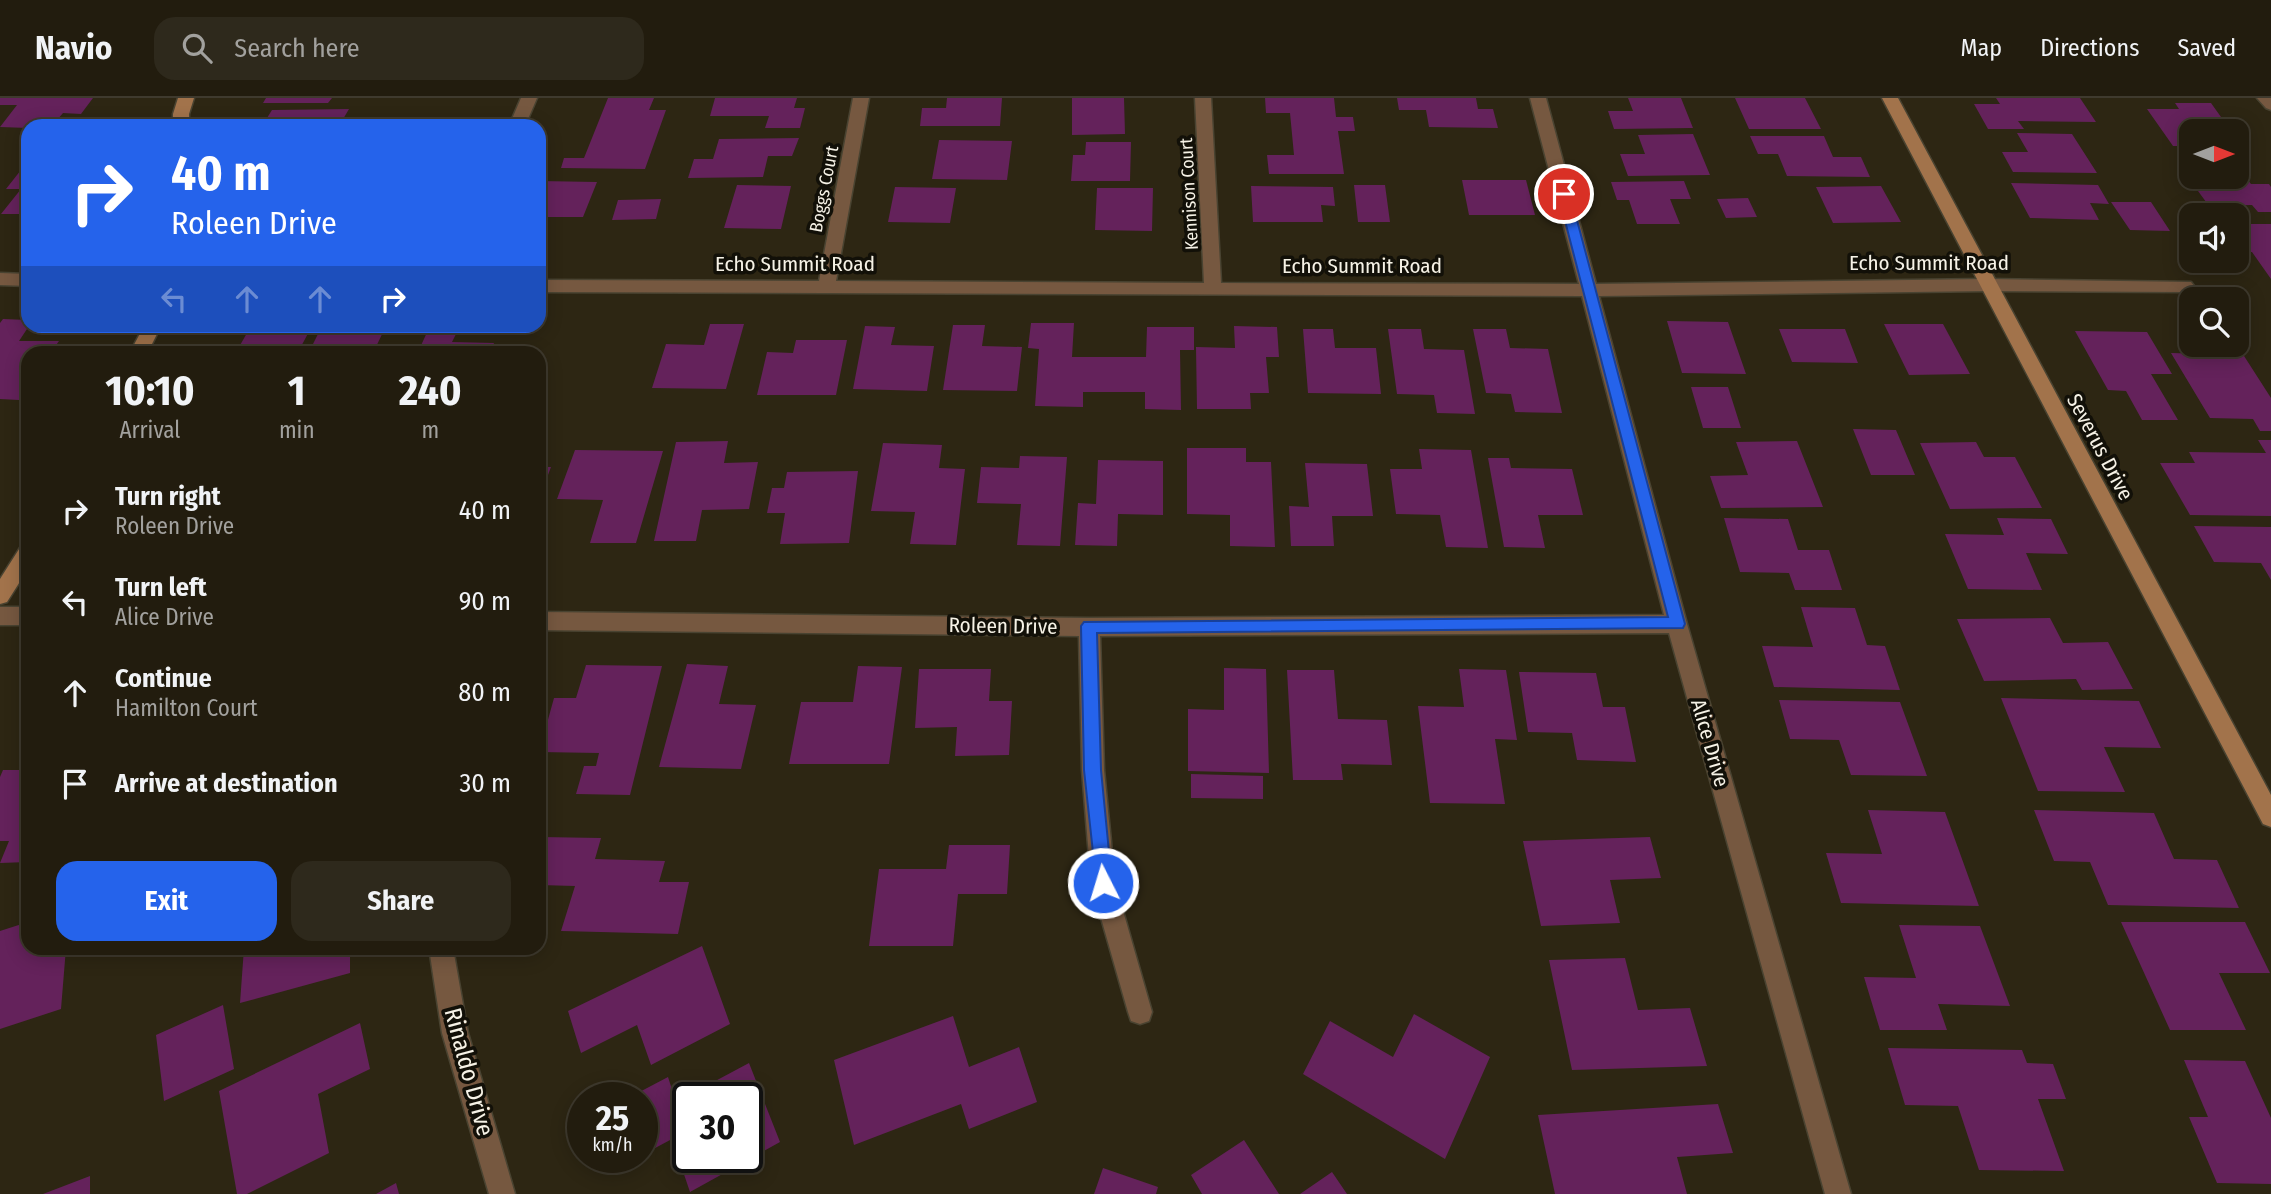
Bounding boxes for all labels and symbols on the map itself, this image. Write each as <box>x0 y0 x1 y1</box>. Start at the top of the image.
north arrow <box>2179 119 2249 189</box>
street label: Kennison Court <box>1175 137 1203 251</box>
street label: Boggs Court <box>805 144 843 234</box>
pin <box>1534 164 1594 224</box>
street label: Echo Summit Road <box>1849 250 2009 276</box>
street label: Echo Summit Road <box>715 251 875 277</box>
street label: Echo Summit Road <box>1282 253 1442 279</box>
street label: Severus Drive <box>2061 389 2139 505</box>
street label: Roleen Drive <box>948 612 1058 640</box>
street label: Alice Drive <box>1685 696 1735 790</box>
position arrow <box>1066 846 1140 920</box>
street label: Rinaldo Drive <box>438 1005 500 1139</box>
speed limit sign: 30 <box>672 1082 763 1173</box>

